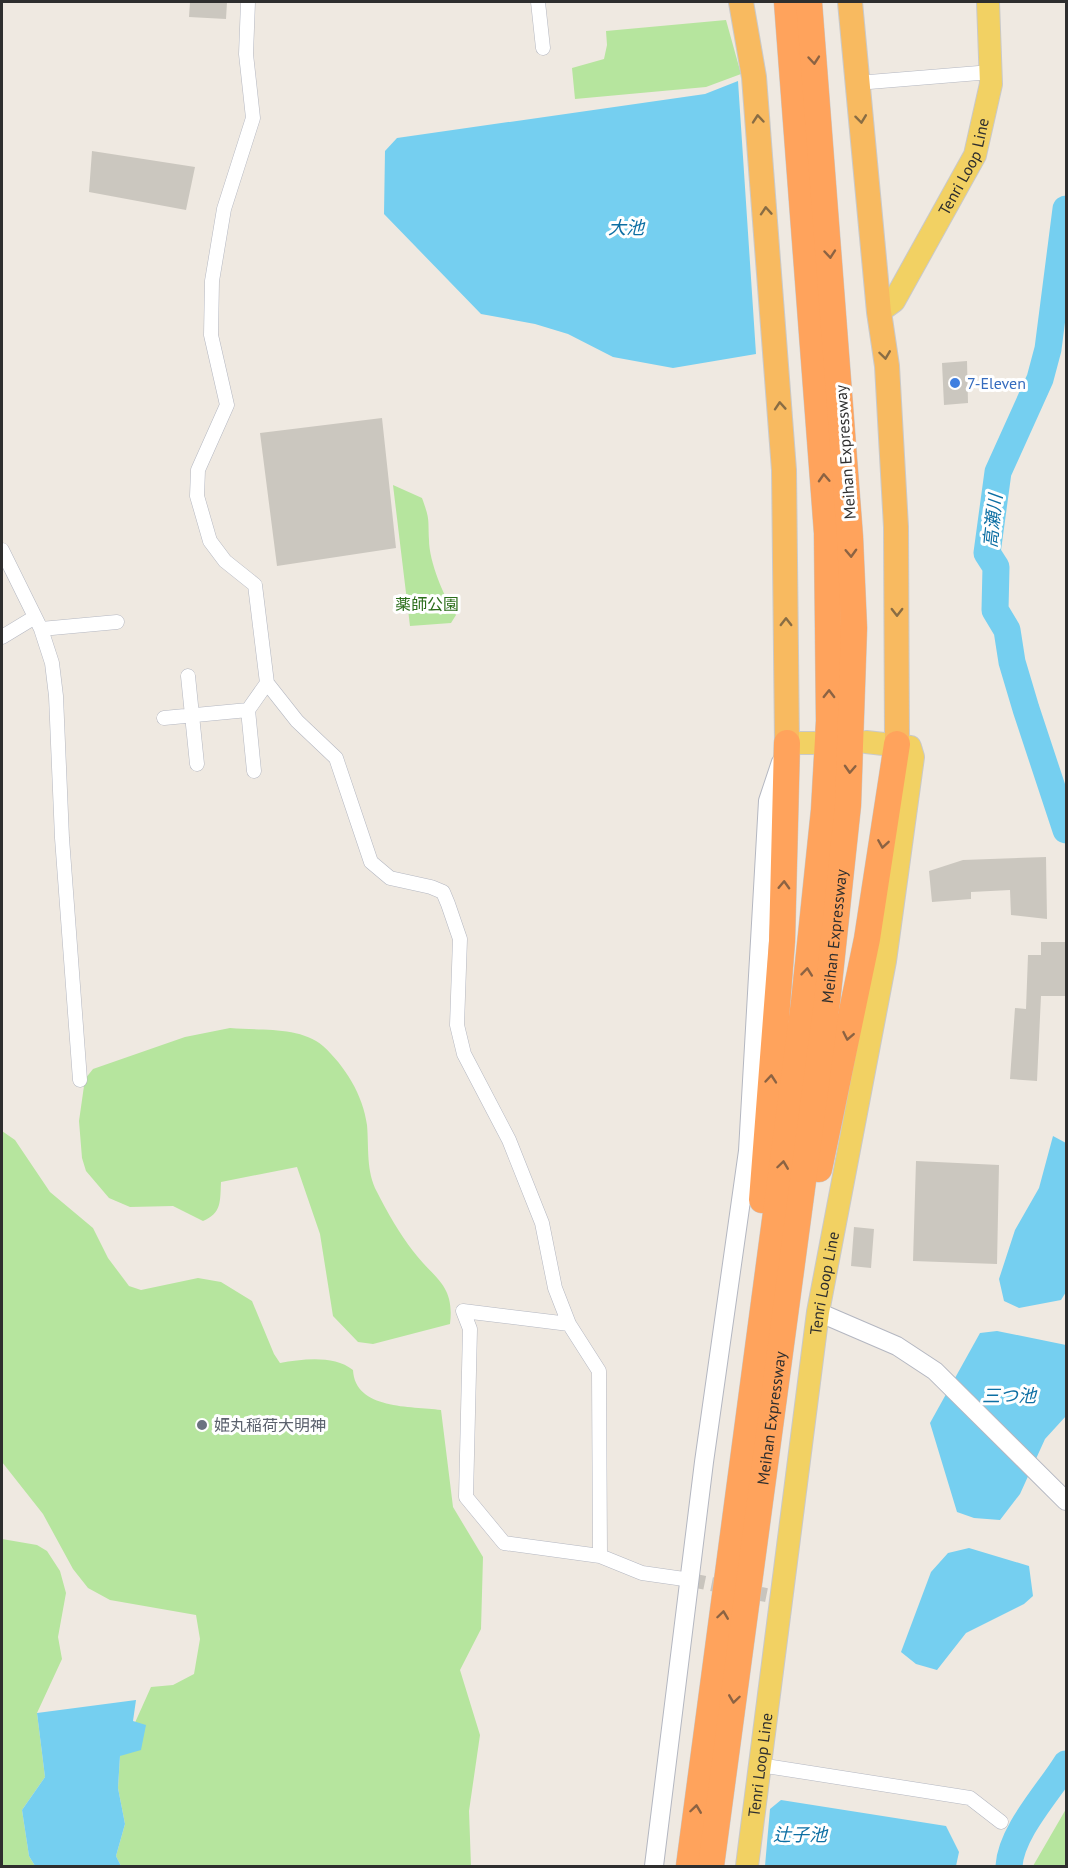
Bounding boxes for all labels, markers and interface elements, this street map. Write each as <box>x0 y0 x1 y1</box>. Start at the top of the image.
one-way arrow <box>807 55 820 64</box>
one-way arrow <box>752 114 765 123</box>
one-way arrow <box>854 114 867 123</box>
street label: Tenri Loop Line <box>934 116 993 218</box>
one-way arrow <box>760 207 773 216</box>
water label: 大池 <box>608 216 646 239</box>
one-way arrow <box>823 250 836 259</box>
one-way arrow <box>879 350 891 359</box>
place label: 7-Eleven <box>967 373 1026 393</box>
marker: 7-Eleven <box>948 376 962 390</box>
street label: Meihan Expressway <box>830 384 860 520</box>
one-way arrow <box>773 401 786 410</box>
one-way arrow <box>817 473 830 482</box>
water label: 高瀬川 <box>978 491 1007 549</box>
one-way arrow <box>844 549 857 558</box>
park label: 薬師公園 <box>395 594 459 614</box>
one-way arrow <box>891 608 903 617</box>
one-way arrow <box>780 617 792 626</box>
one-way arrow <box>823 689 835 698</box>
one-way arrow <box>843 765 856 774</box>
one-way arrow <box>878 839 890 848</box>
street label: Meihan Expressway <box>817 868 851 1004</box>
one-way arrow <box>777 880 790 889</box>
one-way arrow <box>801 967 813 976</box>
one-way arrow <box>842 1030 855 1040</box>
one-way arrow <box>764 1075 777 1084</box>
one-way arrow <box>776 1160 788 1170</box>
street label: Tenri Loop Line <box>805 1230 843 1336</box>
street label: Meihan Expressway <box>752 1349 790 1486</box>
water label: 三つ池 <box>982 1384 1038 1407</box>
place label: 姫丸稲荷大明神 <box>214 1415 326 1435</box>
marker: 姫丸稲荷大明神 <box>195 1418 209 1432</box>
one-way arrow <box>716 1611 728 1620</box>
one-way arrow <box>728 1695 740 1704</box>
street label: Tenri Loop Line <box>743 1712 777 1818</box>
one-way arrow <box>690 1804 702 1813</box>
water label: 辻子池 <box>773 1823 829 1846</box>

